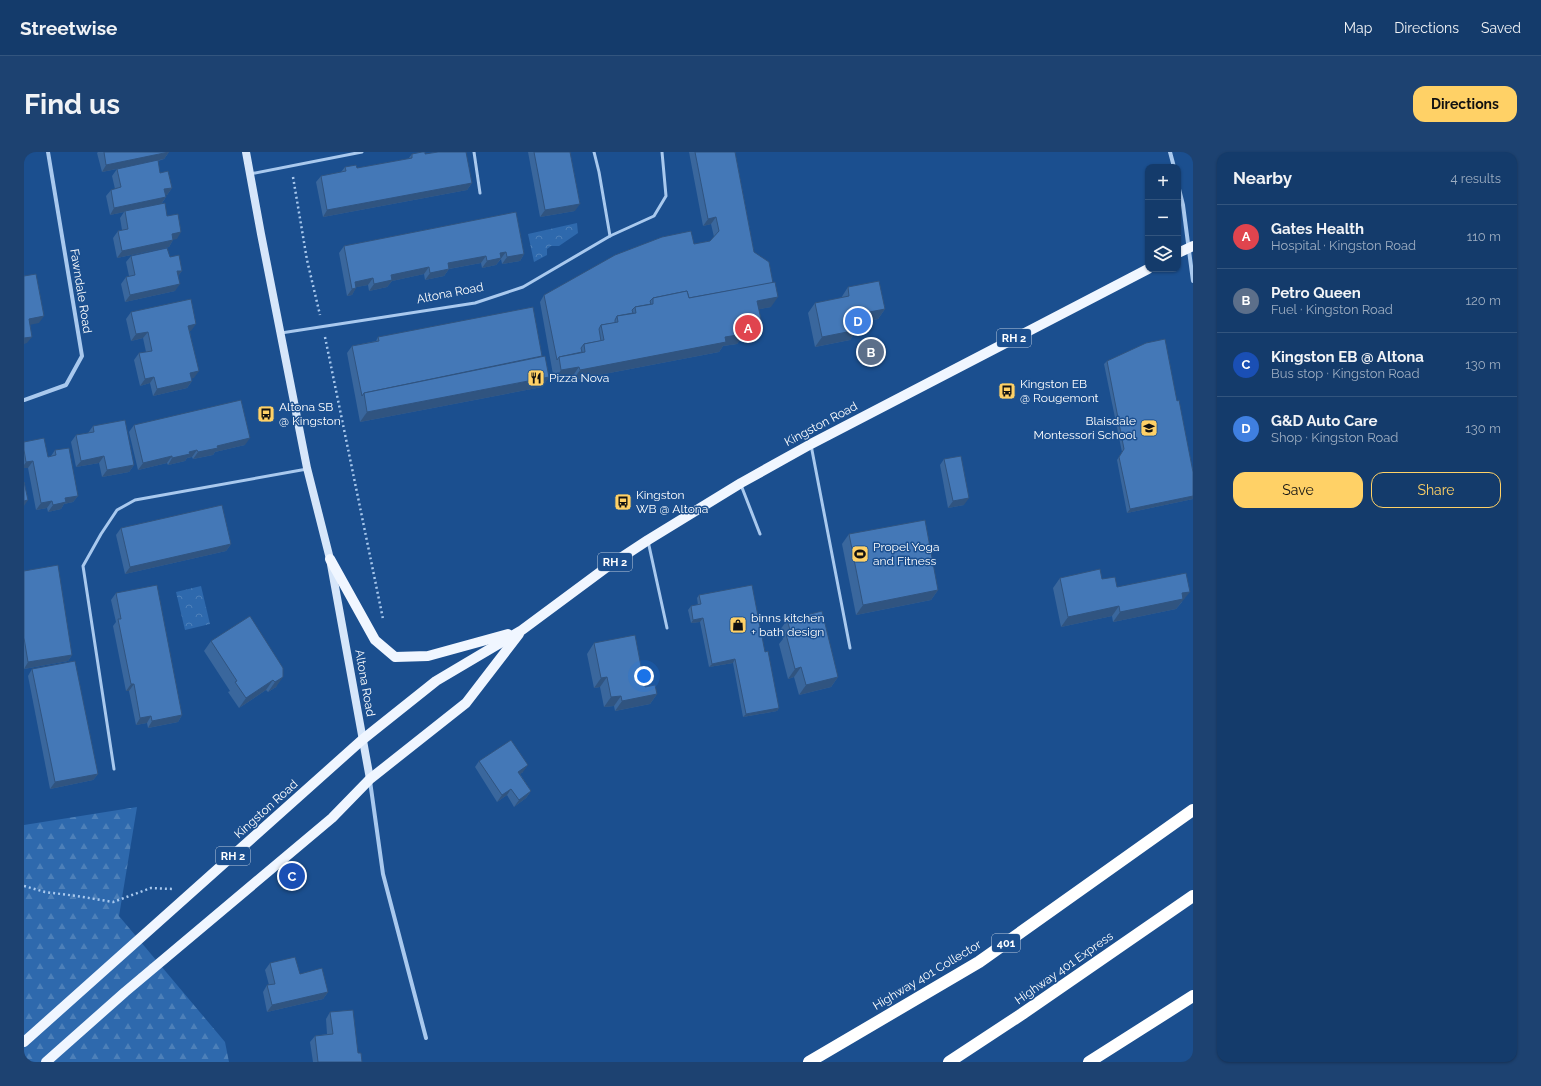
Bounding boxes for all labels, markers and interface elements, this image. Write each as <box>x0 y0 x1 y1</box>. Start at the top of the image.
text: Streetwise <box>20 17 117 39</box>
text: Map <box>1344 20 1372 36</box>
text: Directions <box>1394 20 1459 36</box>
text: Saved <box>1481 20 1521 36</box>
button: Directions <box>1413 86 1517 122</box>
text: Find us <box>24 88 120 121</box>
map controls <box>1145 164 1181 272</box>
button: + <box>1145 164 1181 200</box>
text: Nearby <box>1233 168 1292 188</box>
text: 4 results <box>1450 171 1501 186</box>
button: − <box>1145 200 1181 236</box>
text: Gates Health <box>1271 220 1364 238</box>
text: A <box>1242 229 1250 244</box>
text: 110 m <box>1467 229 1501 244</box>
button: layers <box>1145 236 1181 272</box>
text: Hospital · Kingston Road <box>1271 238 1416 253</box>
street label: Fawndale Road <box>67 248 95 334</box>
street label: Altona Road <box>415 280 485 306</box>
text: Petro Queen <box>1271 284 1361 302</box>
text: B <box>1242 293 1250 308</box>
text: 120 m <box>1465 293 1501 308</box>
text: Fuel · Kingston Road <box>1271 302 1393 317</box>
pin: D <box>845 306 871 336</box>
pin: A <box>735 313 761 343</box>
road number: RH 2 <box>997 329 1031 347</box>
pin: B <box>858 337 884 367</box>
text: Kingston EB @ Altona <box>1271 348 1424 366</box>
text: C <box>1242 357 1250 372</box>
text: 130 m <box>1465 357 1501 372</box>
text: Bus stop · Kingston Road <box>1271 366 1419 381</box>
restaurant icon: Pizza Nova <box>526 368 546 388</box>
place label: Pizza Nova <box>549 371 609 385</box>
place label: Kingston EB @ Rougemont <box>1020 377 1099 405</box>
bus stop icon: Kingston EB @ Rougemont <box>997 381 1017 401</box>
street label: Kingston Road <box>782 399 860 449</box>
place label: Altona SB @ Kingston <box>279 400 341 428</box>
bus stop icon: Altona SB @ Kingston <box>256 404 276 424</box>
text: G&D Auto Care <box>1271 412 1378 430</box>
place label: Blaisdale Montessori School <box>1034 414 1137 442</box>
school or university icon: Blaisdale Montessori School <box>1139 418 1159 438</box>
text: D <box>1241 421 1251 436</box>
text: 130 m <box>1465 421 1501 436</box>
text: Shop · Kingston Road <box>1271 430 1398 445</box>
button: Save <box>1233 472 1363 508</box>
button: Share <box>1371 472 1501 508</box>
place label: Kingston WB @ Altona <box>636 488 708 516</box>
bus stop icon: Kingston WB @ Altona <box>613 492 633 512</box>
place label: Propel Yoga and Fitness <box>873 540 939 568</box>
sports icon: Propel Yoga and Fitness <box>850 544 870 564</box>
road number: RH 2 <box>598 553 632 571</box>
place label: binns kitchen + bath design <box>751 611 824 639</box>
shop icon: binns kitchen + bath design <box>728 615 748 635</box>
street label: Altona Road <box>352 648 378 718</box>
your location <box>634 666 654 686</box>
street label: Kingston Road <box>231 777 301 841</box>
road number: RH 2 <box>216 847 250 865</box>
pin: C <box>279 861 305 891</box>
street label: Highway 401 Express <box>1012 929 1116 1007</box>
road number: 401 <box>992 934 1020 952</box>
street label: Highway 401 Collector <box>870 937 984 1013</box>

